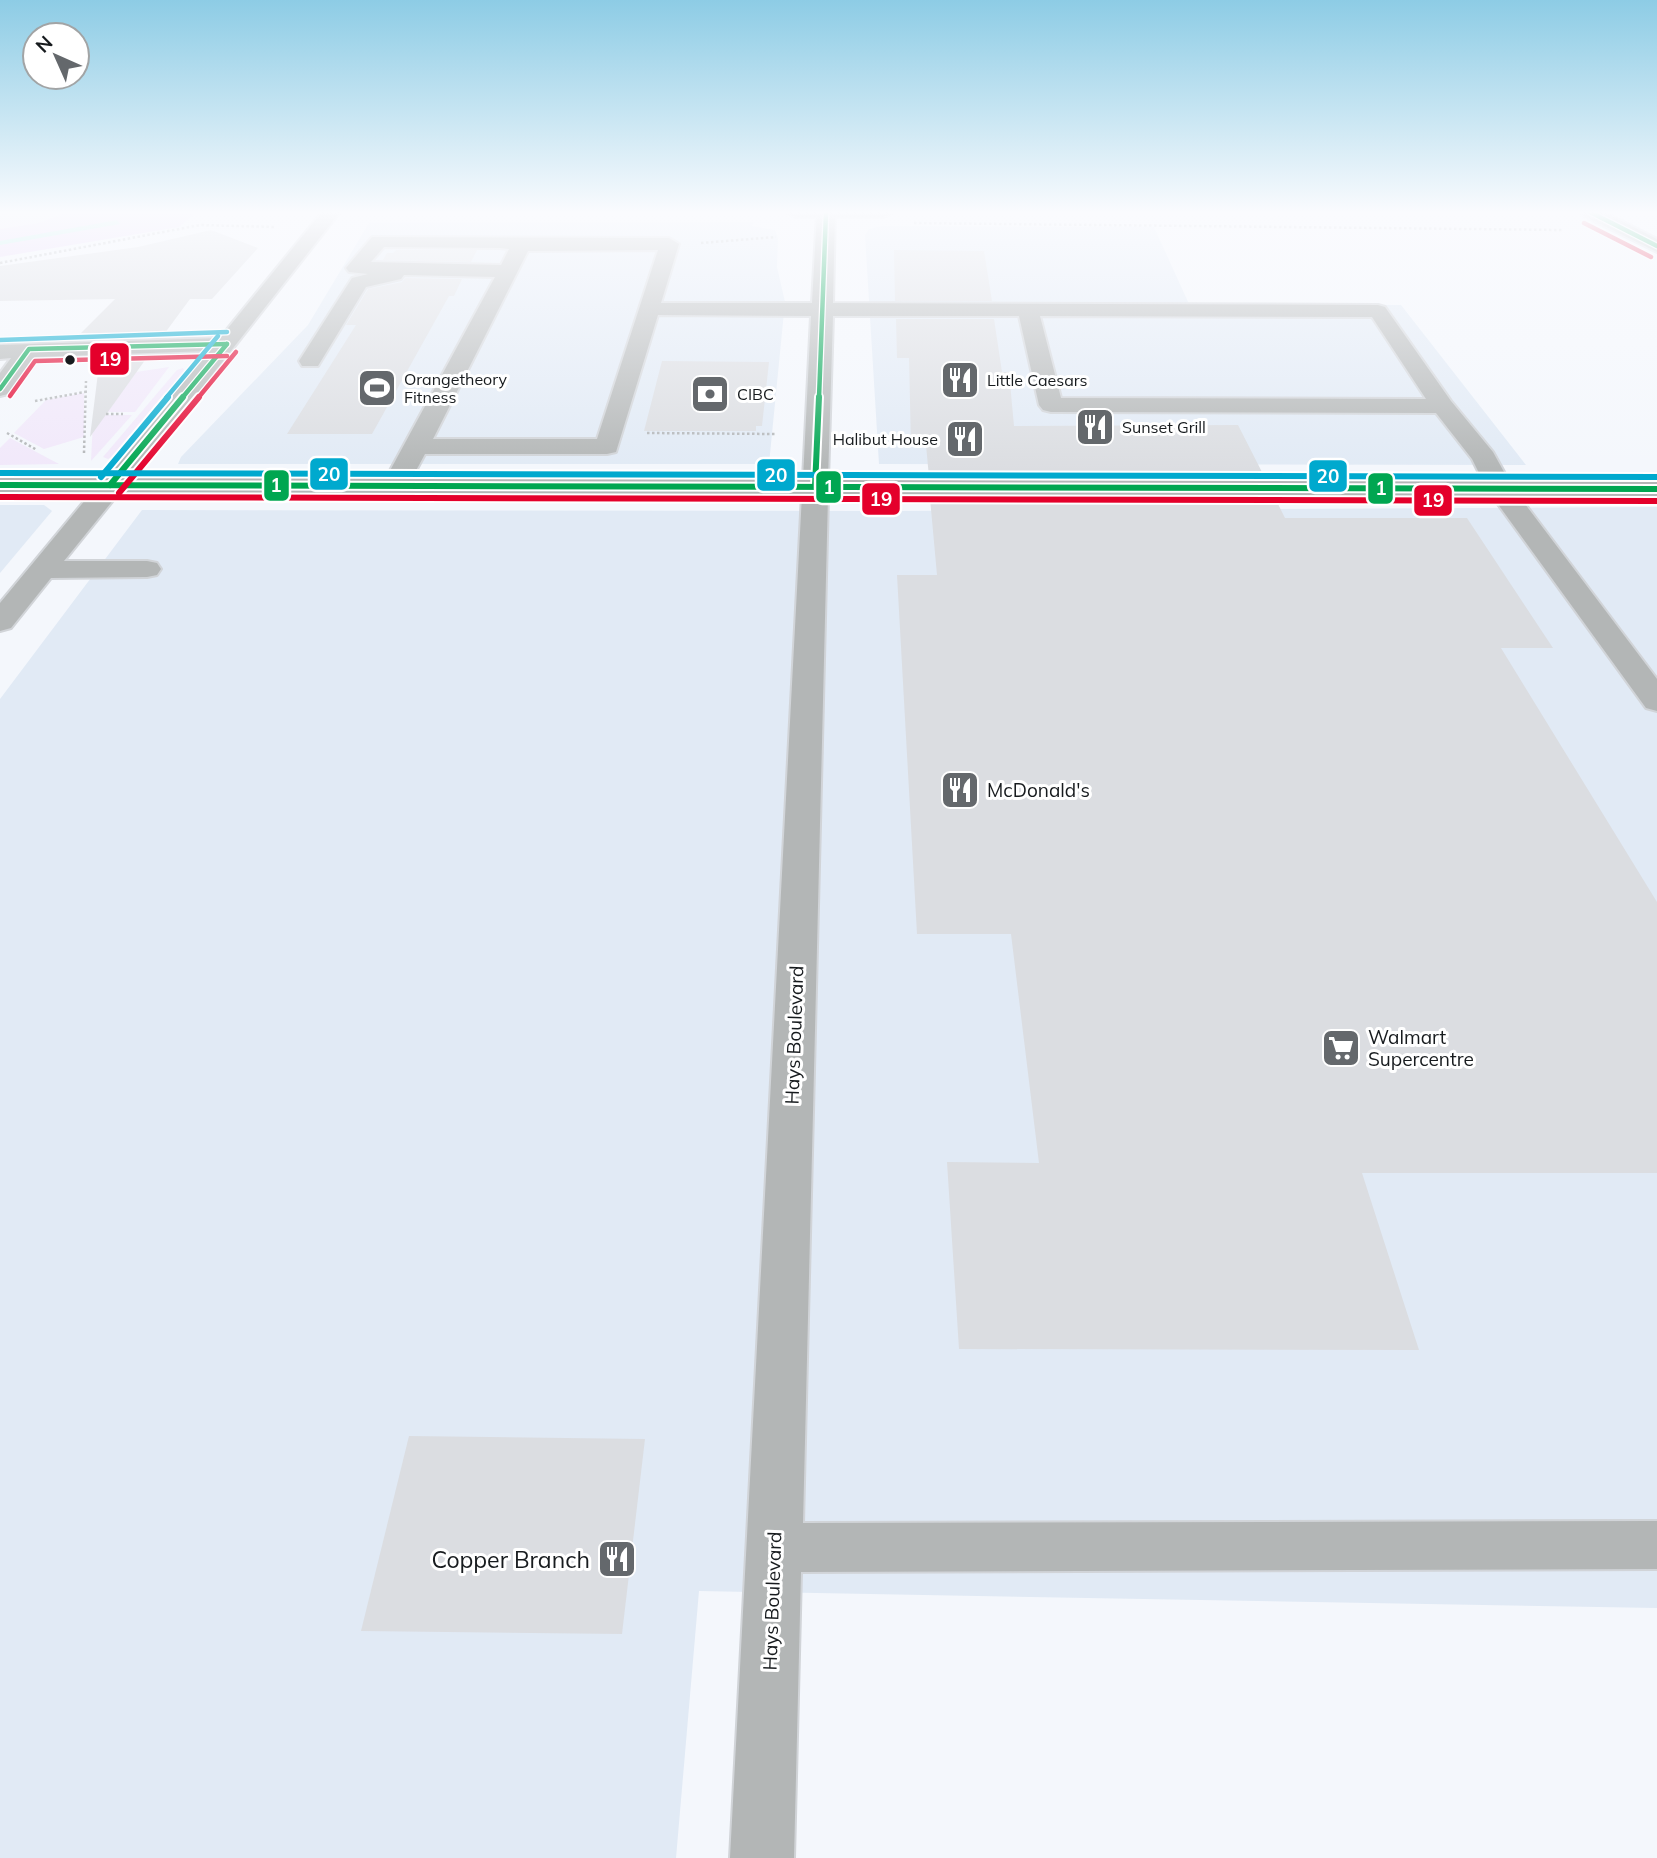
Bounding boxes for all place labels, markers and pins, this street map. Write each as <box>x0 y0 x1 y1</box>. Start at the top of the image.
unlabelled marker <box>63 353 77 367</box>
restaurant icon: Little Caesars <box>939 359 981 401</box>
sports icon: Orangetheory Fitness <box>356 367 398 409</box>
place label: Orangetheory Fitness <box>404 369 508 407</box>
place label: Little Caesars <box>987 370 1087 390</box>
bank icon: CIBC <box>689 373 731 415</box>
place label: CIBC <box>737 384 774 404</box>
restaurant icon: Sunset Grill <box>1074 406 1116 448</box>
place label: Sunset Grill <box>1122 417 1206 437</box>
restaurant icon: Halibut House <box>944 418 986 460</box>
place label: Halibut House <box>833 429 938 449</box>
restaurant icon: McDonald's <box>939 769 981 811</box>
place label: McDonald's <box>987 778 1090 802</box>
place label: Walmart Supercentre <box>1368 1025 1474 1071</box>
supermarket icon: Walmart Supercentre <box>1320 1027 1362 1069</box>
restaurant icon: Copper Branch <box>596 1538 638 1580</box>
place label: Copper Branch <box>431 1545 590 1574</box>

